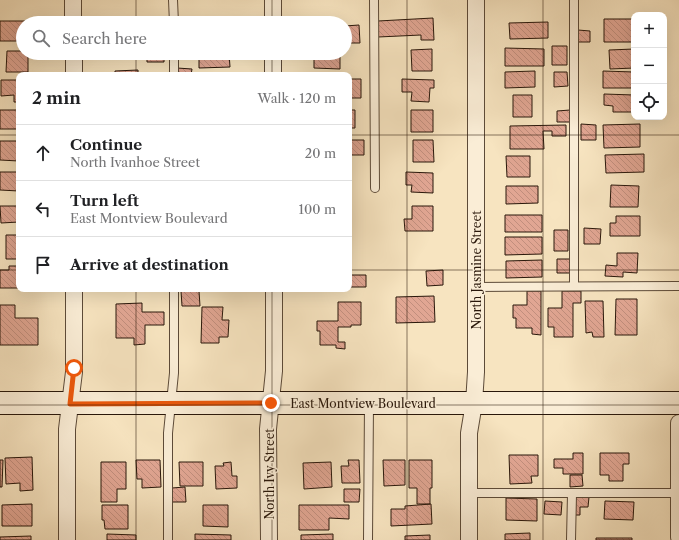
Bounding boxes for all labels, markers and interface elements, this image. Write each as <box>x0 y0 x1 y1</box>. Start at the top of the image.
map controls <box>631 12 667 120</box>
button: + <box>631 12 667 48</box>
search box <box>16 16 352 60</box>
icon: search <box>30 27 52 49</box>
text: Search here <box>62 29 147 48</box>
button: − <box>631 48 667 84</box>
button: locate <box>631 84 667 120</box>
text: 2 min <box>32 88 81 108</box>
text: Walk · 120 m <box>258 90 336 106</box>
text: Continue <box>70 135 142 154</box>
icon: ahead <box>32 142 54 164</box>
text: 20 m <box>305 145 336 161</box>
text: North Ivanhoe Street <box>70 154 200 170</box>
text: Turn left <box>70 191 139 210</box>
icon: left <box>32 198 54 220</box>
text: 100 m <box>298 201 336 217</box>
text: East Montview Boulevard <box>70 210 228 226</box>
street label: North Jasmine Street <box>469 210 484 329</box>
icon: arrive <box>32 254 54 276</box>
text: Arrive at destination <box>70 255 229 274</box>
route start <box>65 359 83 377</box>
route end <box>262 394 280 412</box>
street label: East Montview Boulevard <box>290 396 436 411</box>
street label: North Ivy Street <box>262 428 277 520</box>

